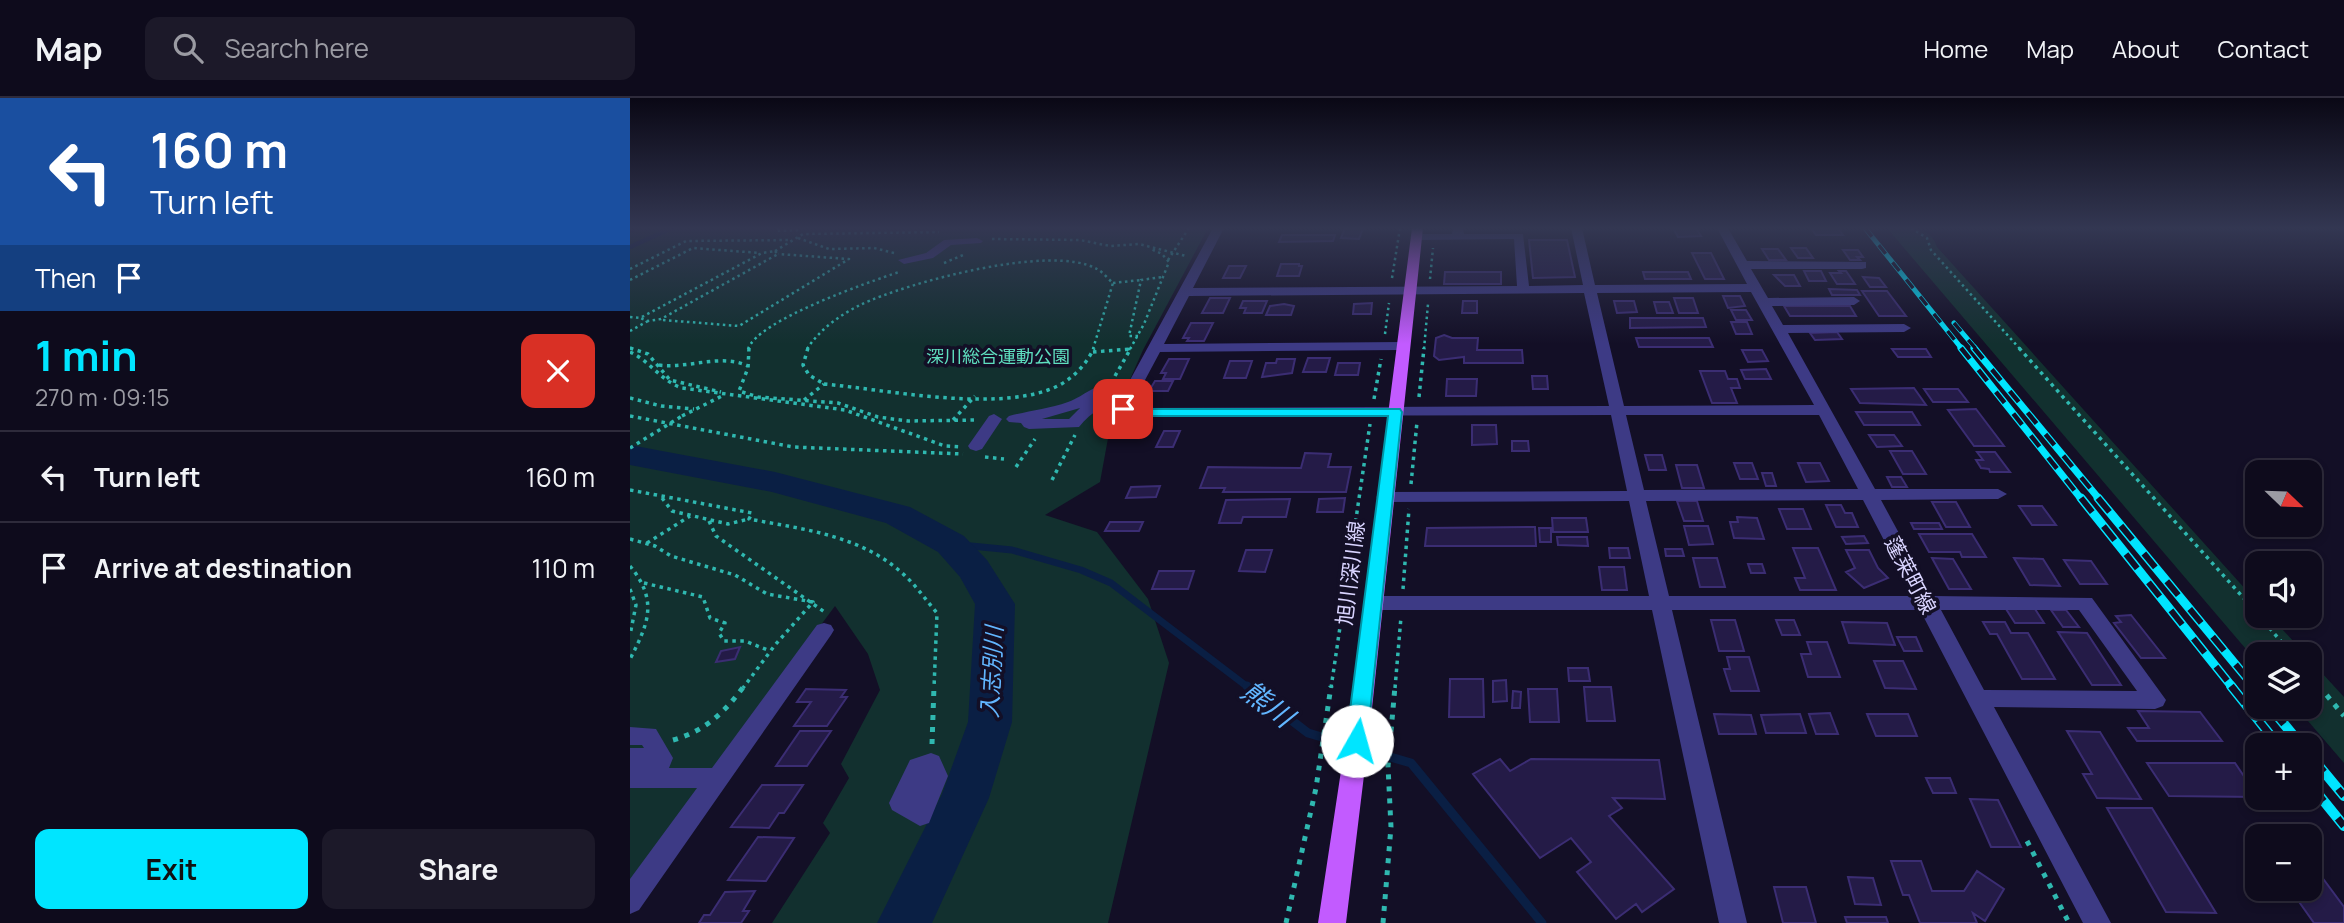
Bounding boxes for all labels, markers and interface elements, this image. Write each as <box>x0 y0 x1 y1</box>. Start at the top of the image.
search box <box>145 17 635 80</box>
text: Map <box>35 26 103 71</box>
icon: search <box>169 29 207 67</box>
text: Search here <box>225 30 369 66</box>
text: Home <box>1923 32 1988 65</box>
text: Map <box>2026 32 2074 65</box>
text: About <box>2112 32 2180 65</box>
text: Contact <box>2218 32 2309 65</box>
text: 160 m <box>150 116 288 183</box>
icon: left <box>35 126 126 217</box>
text: Turn left <box>150 180 274 224</box>
icon: arrive <box>110 259 148 297</box>
text: Then <box>35 260 96 296</box>
text: 1 min <box>35 326 138 384</box>
button: close <box>521 334 595 408</box>
park label: 深川総合運動公園 <box>926 344 1070 368</box>
pin <box>1093 379 1153 439</box>
text: 270 m · 09:15 <box>35 381 170 413</box>
icon: arrive <box>1104 390 1142 428</box>
icon: left <box>35 458 73 496</box>
text: Turn left <box>94 459 201 495</box>
text: 160 m <box>526 459 595 495</box>
north arrow <box>2245 460 2322 537</box>
map controls <box>2245 460 2322 901</box>
street label: 旭川深川線 <box>1330 519 1370 627</box>
street label: 蓬莱町線 <box>1879 531 1943 619</box>
icon: arrive <box>35 549 73 587</box>
text: Arrive at destination <box>94 550 352 586</box>
text: 110 m <box>532 550 595 586</box>
button: sound <box>2245 551 2322 628</box>
water label: 入志別川 <box>973 622 1010 719</box>
button: layers <box>2245 642 2322 719</box>
water label: 熊川 <box>1234 671 1304 737</box>
position arrow <box>1320 704 1394 778</box>
button: + <box>2245 733 2322 810</box>
button: − <box>2245 824 2322 901</box>
button: Exit <box>35 829 308 909</box>
button: Share <box>322 829 595 909</box>

